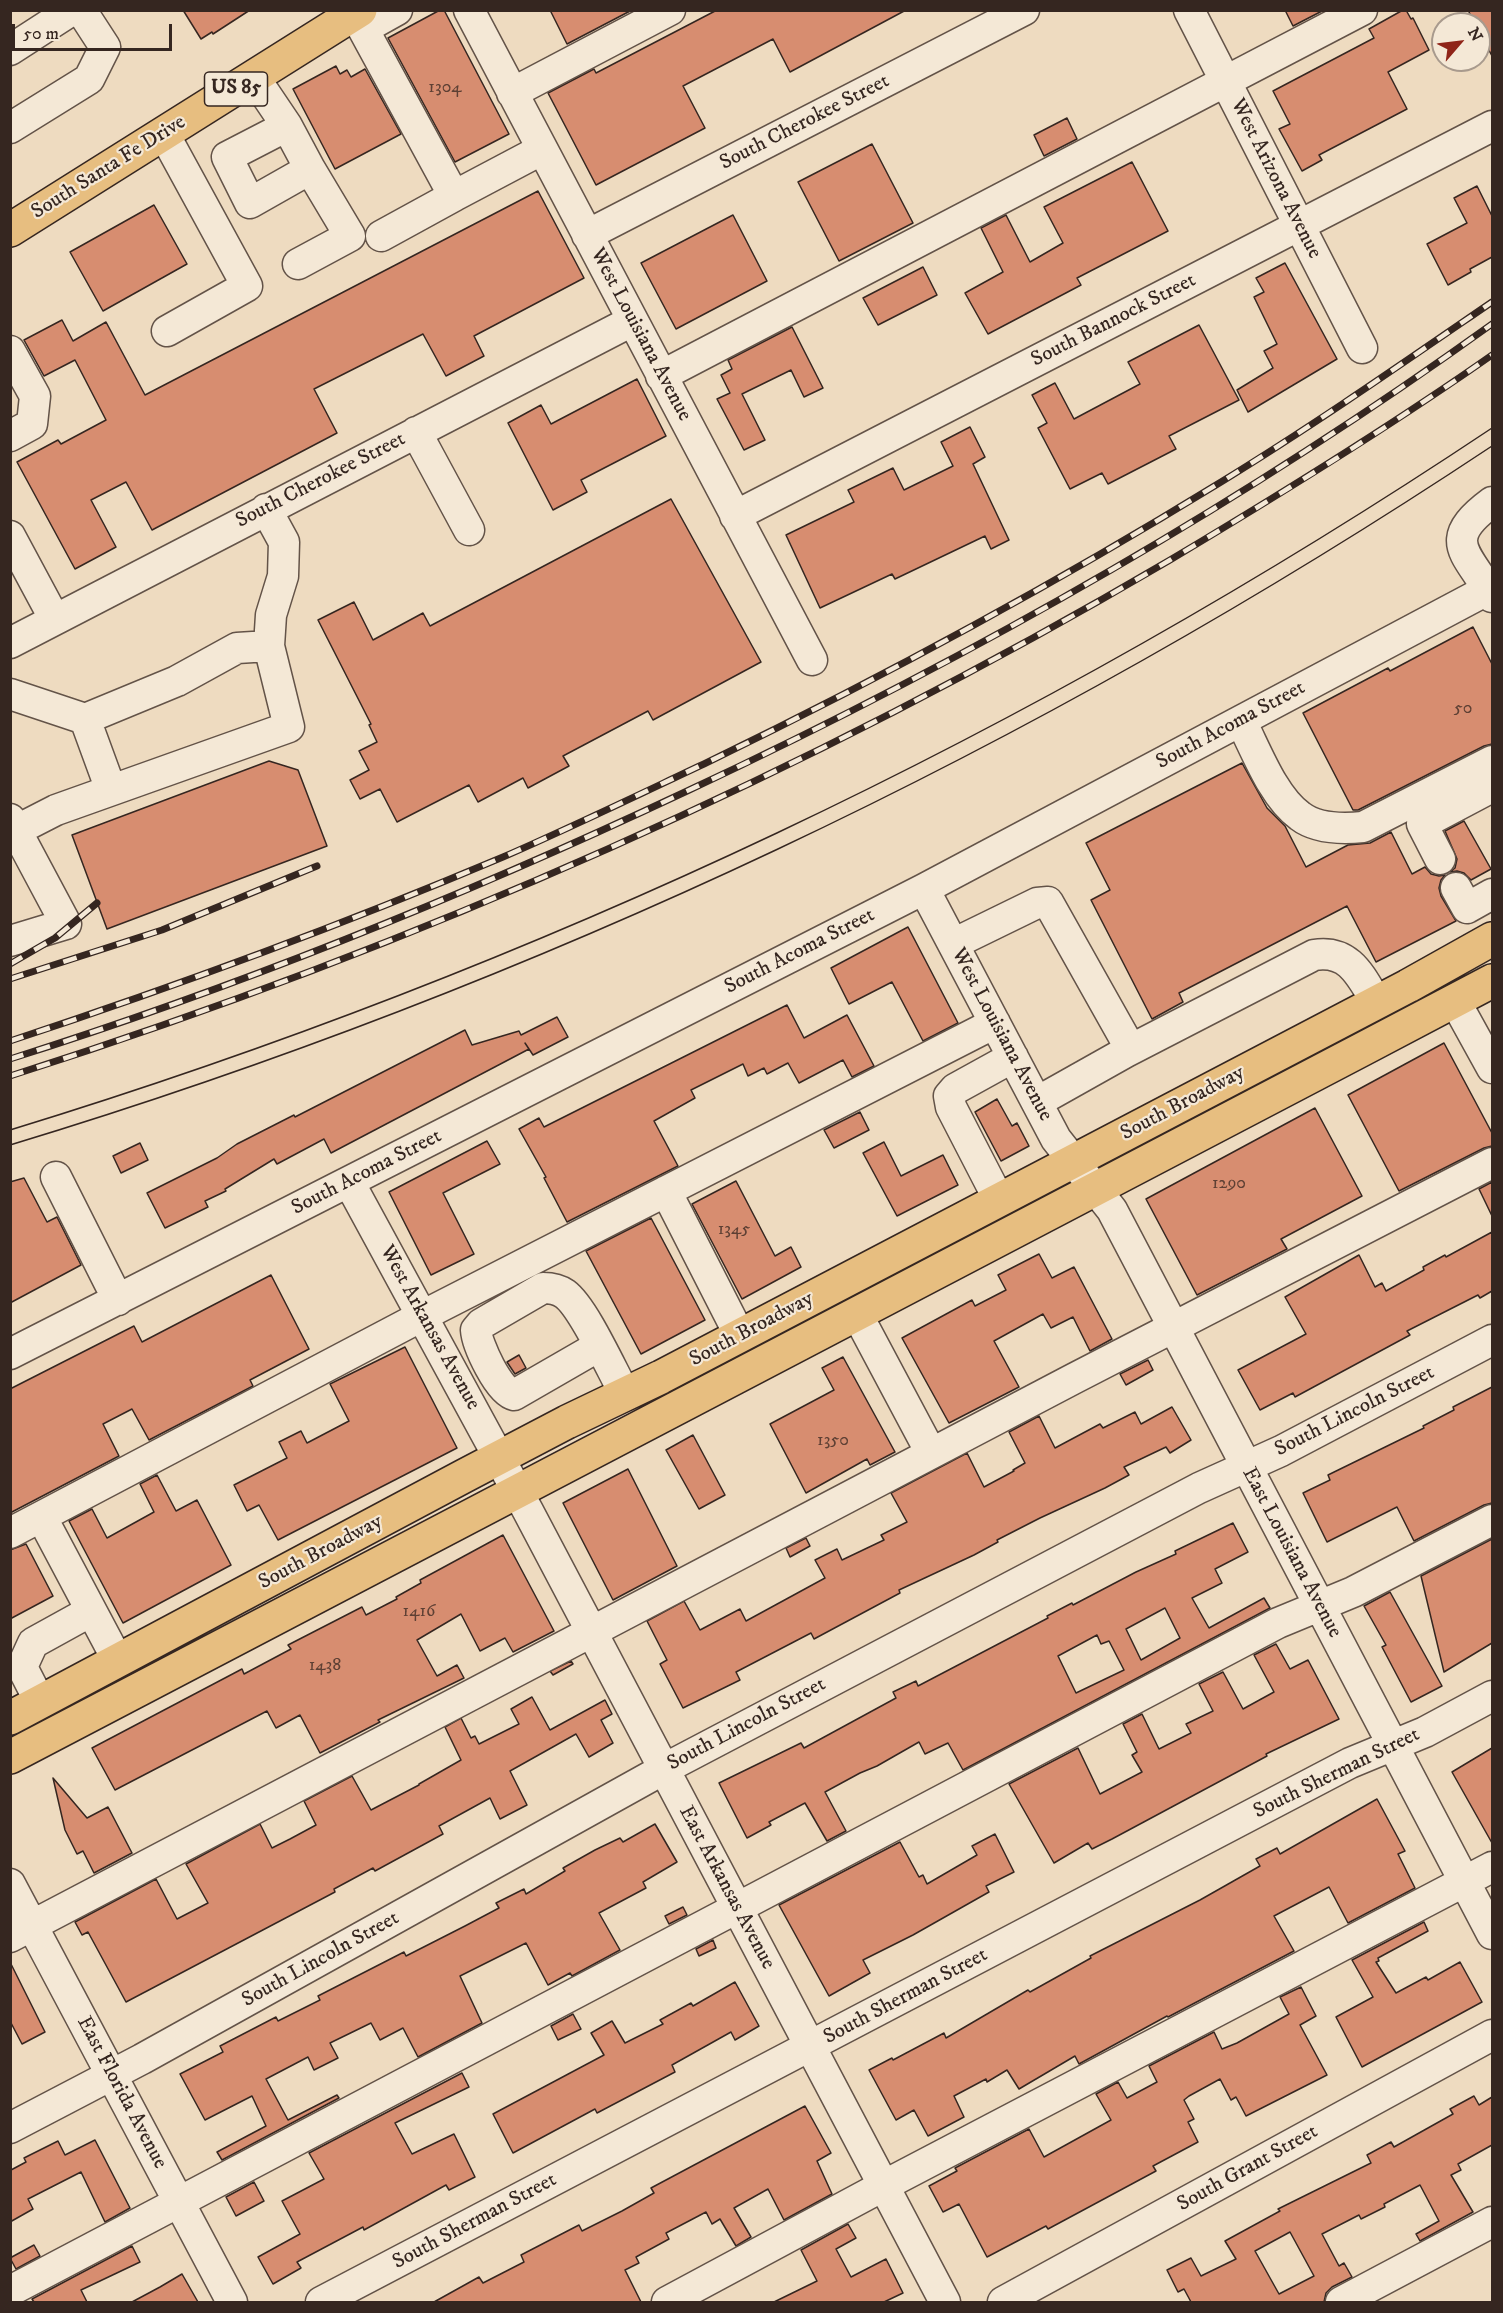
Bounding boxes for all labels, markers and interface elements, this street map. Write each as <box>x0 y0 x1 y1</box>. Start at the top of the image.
scale bar <box>15 12 176 50</box>
north arrow <box>1431 12 1491 72</box>
text: 50 m <box>23 23 59 45</box>
text: N <box>1463 24 1487 45</box>
street label: South Cherokee Street <box>716 69 894 177</box>
road number: US 85 <box>204 72 268 106</box>
house number: 1304 <box>428 77 462 99</box>
street label: West Arizona Avenue <box>1224 95 1326 263</box>
street label: South Santa Fe Drive <box>27 110 191 226</box>
street label: West Louisiana Avenue <box>584 244 696 426</box>
street label: South Bannock Street <box>1027 269 1201 373</box>
street label: South Cherokee Street <box>232 427 410 535</box>
street label: South Acoma Street <box>1152 676 1310 776</box>
house number: 50 <box>1454 698 1472 720</box>
street label: South Acoma Street <box>721 903 879 1001</box>
street label: West Louisiana Avenue <box>945 944 1057 1126</box>
street label: South Broadway <box>1117 1061 1249 1147</box>
street label: South Acoma Street <box>288 1124 446 1222</box>
house number: 1290 <box>1212 1173 1246 1195</box>
house number: 1345 <box>718 1219 750 1241</box>
street label: West Arkansas Avenue <box>373 1241 485 1415</box>
street label: South Broadway <box>686 1287 818 1373</box>
street label: South Lincoln Street <box>1271 1361 1439 1463</box>
house number: 1350 <box>817 1430 849 1452</box>
street label: East Louisiana Avenue <box>1235 1464 1347 1642</box>
street label: South Broadway <box>255 1510 387 1596</box>
house number: 1416 <box>403 1601 435 1623</box>
house number: 1438 <box>309 1655 341 1677</box>
street label: South Lincoln Street <box>664 1673 830 1777</box>
street label: South Sherman Street <box>1250 1723 1424 1825</box>
street label: East Arkansas Avenue <box>672 1802 780 1974</box>
street label: South Lincoln Street <box>238 1906 404 2014</box>
street label: South Sherman Street <box>820 1943 992 2051</box>
street label: East Florida Avenue <box>70 2012 172 2174</box>
street label: South Grant Street <box>1173 2120 1323 2218</box>
street label: South Sherman Street <box>389 2168 561 2276</box>

